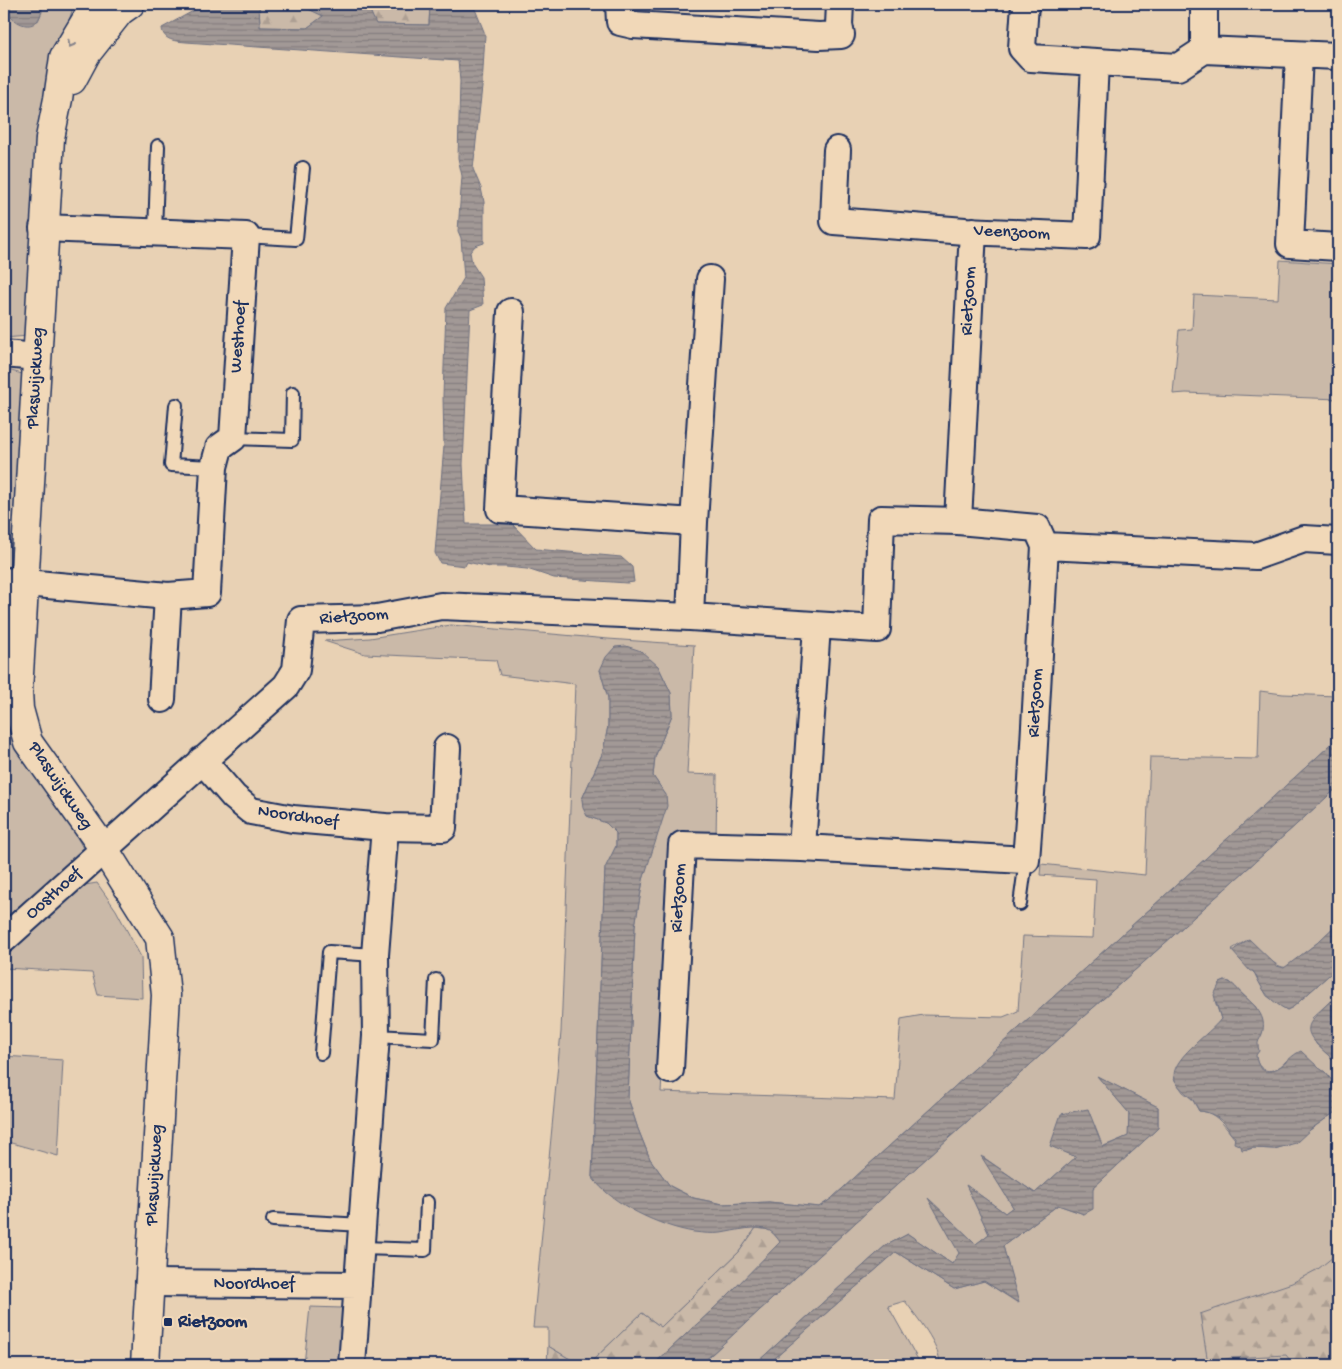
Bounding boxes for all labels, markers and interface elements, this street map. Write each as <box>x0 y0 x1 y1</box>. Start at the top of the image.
one-way arrow <box>68 39 78 48</box>
street label: Veenzoom <box>972 220 1051 246</box>
street label: Rietzoom <box>957 266 981 336</box>
street label: Westhoef <box>226 299 252 374</box>
street label: Plaswijckweg <box>23 327 49 430</box>
street label: Rietzoom <box>319 604 390 630</box>
street label: Rietzoom <box>1024 668 1048 738</box>
street label: Plaswijckweg <box>22 737 97 834</box>
street label: Noordhoef <box>256 801 341 833</box>
street label: Oosthoef <box>22 862 87 925</box>
street label: Rietzoom <box>667 863 691 933</box>
street label: Plaswijckweg <box>142 1124 168 1227</box>
street label: Noordhoef <box>213 1274 296 1295</box>
place label: Rietzoom <box>177 1312 248 1333</box>
marker: Rietzoom <box>162 1316 174 1328</box>

